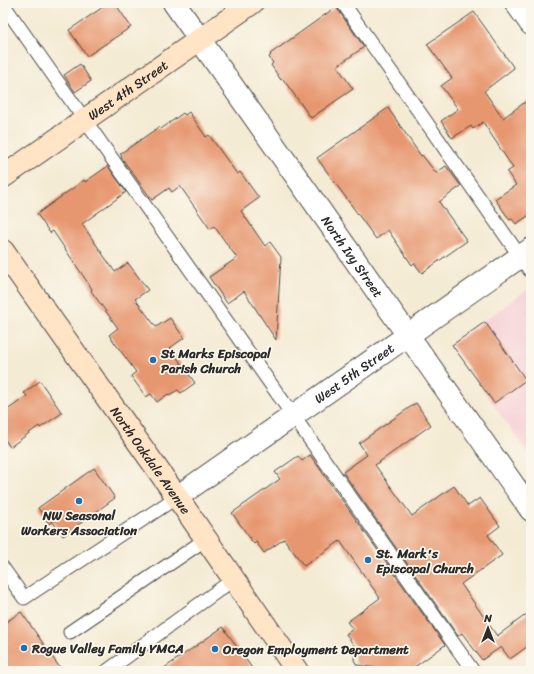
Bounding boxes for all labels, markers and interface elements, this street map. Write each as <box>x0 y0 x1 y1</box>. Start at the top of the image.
street label: West 4th Street <box>83 54 173 127</box>
street label: North Ivy Street <box>315 211 389 303</box>
street label: West 5th Street <box>309 337 399 410</box>
place label: St Marks Episcopal Parish Church <box>160 342 272 380</box>
marker: St Marks Episcopal Parish Church <box>148 355 158 365</box>
street label: North Oakdale Avenue <box>104 401 197 519</box>
marker: NW Seasonal Workers Association <box>74 496 84 506</box>
place label: NW Seasonal Workers Association <box>21 504 138 542</box>
place label: St. Mark's Episcopal Church <box>375 542 474 580</box>
marker: St. Mark's Episcopal Church <box>363 555 373 565</box>
north arrow <box>468 608 508 648</box>
text: N <box>483 609 492 628</box>
place label: Rogue Valley Family YMCA <box>31 637 184 660</box>
place label: Oregon Employment Department <box>222 638 409 661</box>
marker: Rogue Valley Family YMCA <box>19 643 29 653</box>
marker: Oregon Employment Department <box>210 644 220 654</box>

